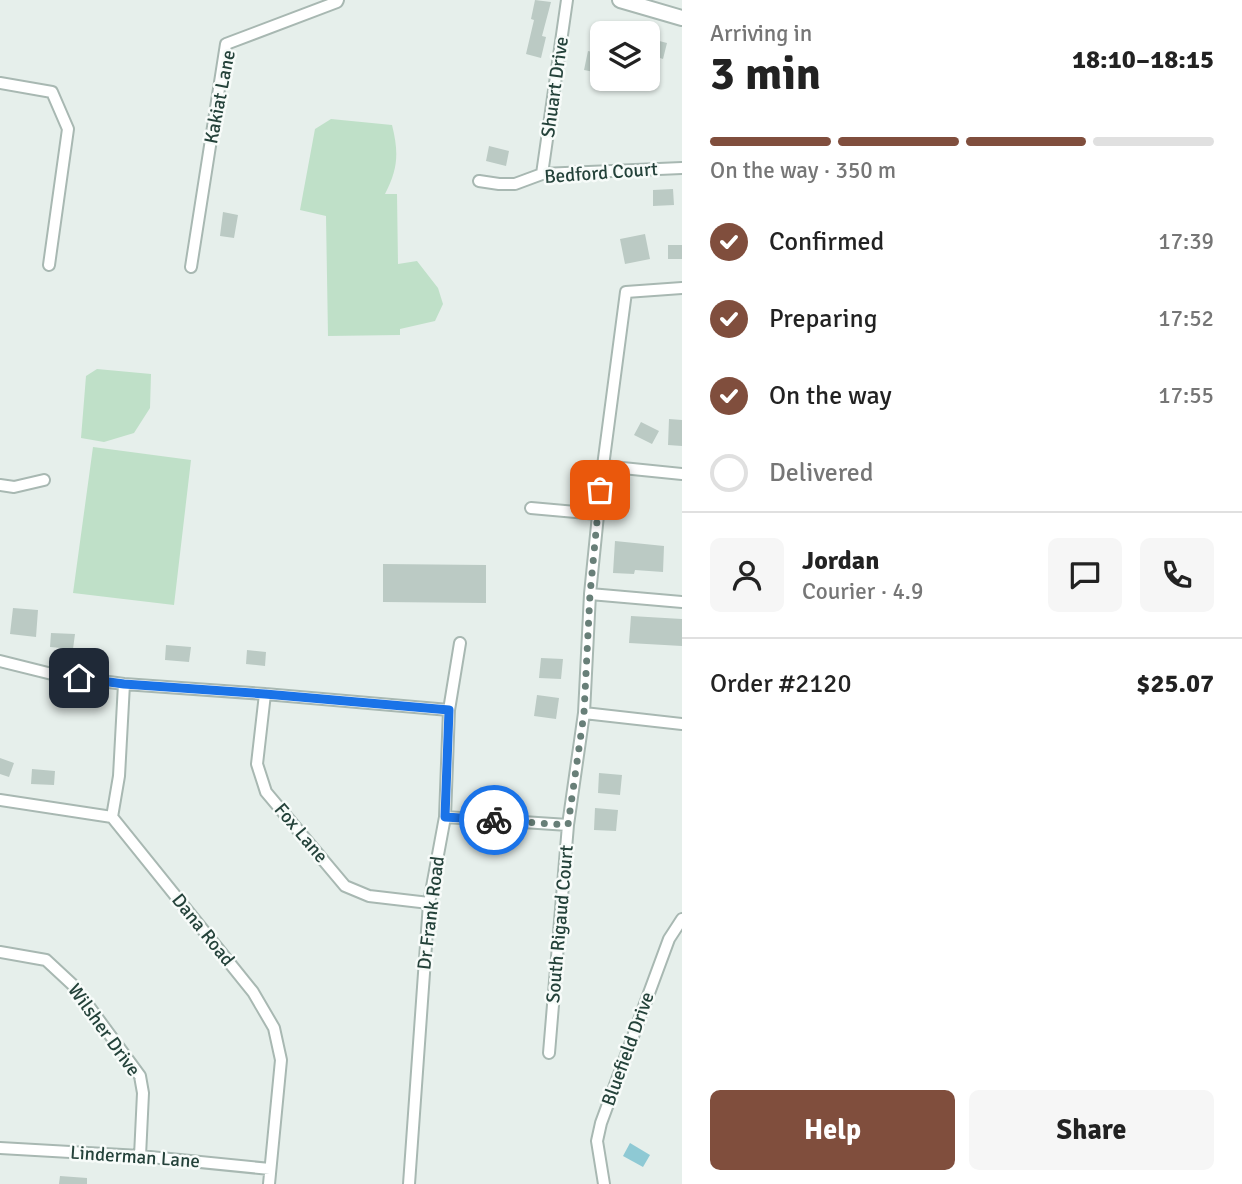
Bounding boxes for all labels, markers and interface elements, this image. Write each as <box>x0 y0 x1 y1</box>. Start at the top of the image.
text: Arriving in <box>710 19 812 48</box>
map controls <box>590 21 660 91</box>
button: layers <box>590 21 660 91</box>
street label: Shuart Drive <box>536 35 574 139</box>
text: 18:10–18:15 <box>1072 44 1214 76</box>
text: 3 min <box>710 46 821 102</box>
street label: Kakiat Lane <box>199 48 241 146</box>
text: On the way · 350 m <box>710 156 896 185</box>
street label: Bedford Court <box>543 157 659 189</box>
icon: check <box>710 223 748 261</box>
text: Confirmed <box>769 226 884 258</box>
text: 17:39 <box>1158 227 1214 256</box>
icon: check <box>710 300 748 338</box>
text: Preparing <box>769 303 877 335</box>
text: 17:52 <box>1158 304 1214 333</box>
icon: check <box>710 377 748 415</box>
text: On the way <box>769 380 892 412</box>
text: 17:55 <box>1158 381 1214 410</box>
text: Delivered <box>769 457 874 489</box>
pin <box>570 460 630 520</box>
icon: bag <box>581 471 619 509</box>
button: person <box>710 538 784 612</box>
button: chat <box>1048 538 1122 612</box>
button: phone <box>1140 538 1214 612</box>
text: Jordan <box>802 545 879 577</box>
text: Courier · 4.9 <box>802 577 923 606</box>
pin <box>49 648 109 708</box>
icon: home <box>60 659 98 697</box>
text: Order #2120 <box>710 668 851 700</box>
text: $25.07 <box>1136 668 1214 700</box>
courier <box>459 785 529 855</box>
street label: Fox Lane <box>269 798 333 868</box>
icon: bike <box>475 801 513 839</box>
street label: South Rigaud Court <box>541 844 579 1004</box>
street label: Dr Frank Road <box>412 855 450 971</box>
street label: Dana Road <box>166 889 240 971</box>
street label: Wilsher Drive <box>62 979 146 1081</box>
street label: Bluefield Drive <box>596 989 660 1109</box>
button: Help <box>710 1090 955 1170</box>
button: Share <box>969 1090 1214 1170</box>
street label: Linderman Lane <box>69 1140 201 1174</box>

